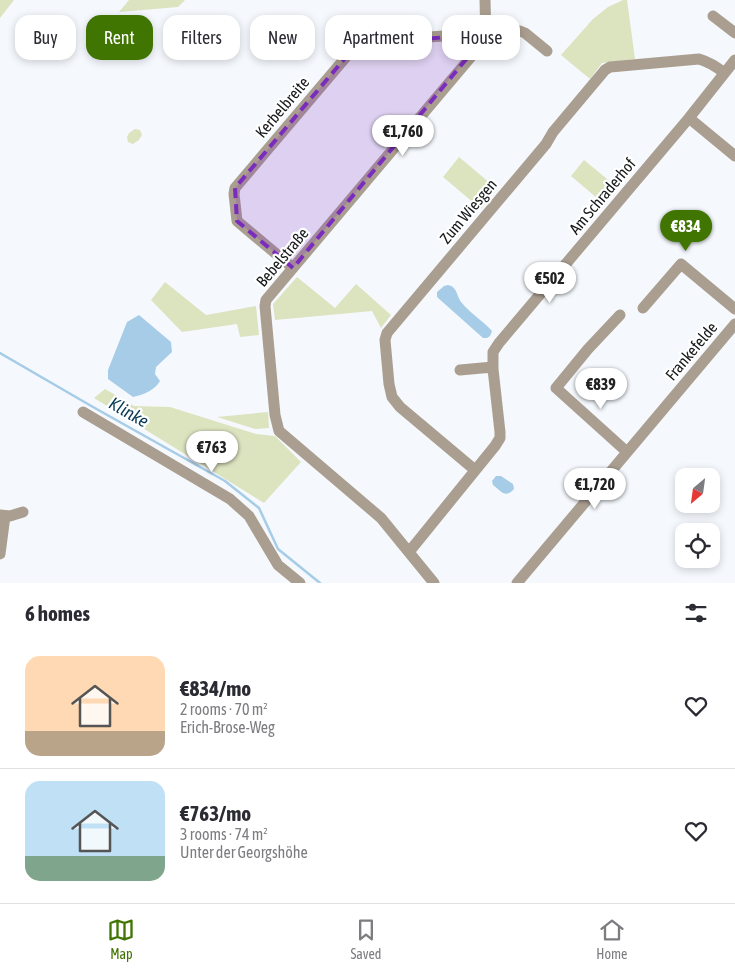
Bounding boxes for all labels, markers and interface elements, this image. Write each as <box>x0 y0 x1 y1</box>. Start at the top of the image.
chip: Buy <box>15 15 76 60</box>
chip: Rent <box>86 15 153 60</box>
chip: Filters <box>163 15 240 60</box>
chip: New <box>250 15 315 60</box>
chip: Apartment <box>325 15 432 60</box>
chip: House <box>442 15 520 60</box>
street label: Kerbelbreite <box>251 73 313 141</box>
pin: €1,760 <box>362 114 444 157</box>
text: €1,760 <box>383 122 423 140</box>
street label: Am Schraderhof <box>565 154 639 237</box>
street label: Zum Wiesgen <box>436 175 501 247</box>
pin: €834 <box>656 210 716 252</box>
text: €834 <box>671 217 701 235</box>
street label: Bebelstraße <box>252 224 312 290</box>
pin: €502 <box>520 262 580 304</box>
text: €502 <box>535 269 565 287</box>
street label: Frankefelde <box>662 318 720 384</box>
pin: €839 <box>571 368 631 410</box>
text: €839 <box>586 375 616 393</box>
water label: Klinke <box>105 392 153 432</box>
pin: €763 <box>182 430 242 473</box>
text: €763 <box>197 438 227 456</box>
pin: €1,720 <box>554 468 636 510</box>
north arrow <box>675 468 720 512</box>
map controls <box>675 468 720 568</box>
text: €1,720 <box>575 475 615 493</box>
button: locate <box>675 523 720 568</box>
icon: filters <box>682 599 710 627</box>
text: 6 homes <box>25 601 90 625</box>
icon: home <box>65 676 125 736</box>
text: €834/mo <box>180 676 251 700</box>
icon: heart <box>682 692 710 720</box>
text: 2 rooms · 70 m² <box>180 700 268 718</box>
text: Erich-Brose-Weg <box>180 718 275 736</box>
icon: home <box>65 801 125 861</box>
text: €763/mo <box>180 801 251 825</box>
icon: heart <box>682 817 710 845</box>
text: 3 rooms · 74 m² <box>180 825 268 843</box>
text: Unter der Georgshöhe <box>180 843 308 861</box>
tab: Map <box>107 916 135 962</box>
tab: Saved <box>350 916 381 962</box>
tab: Home <box>596 916 627 962</box>

